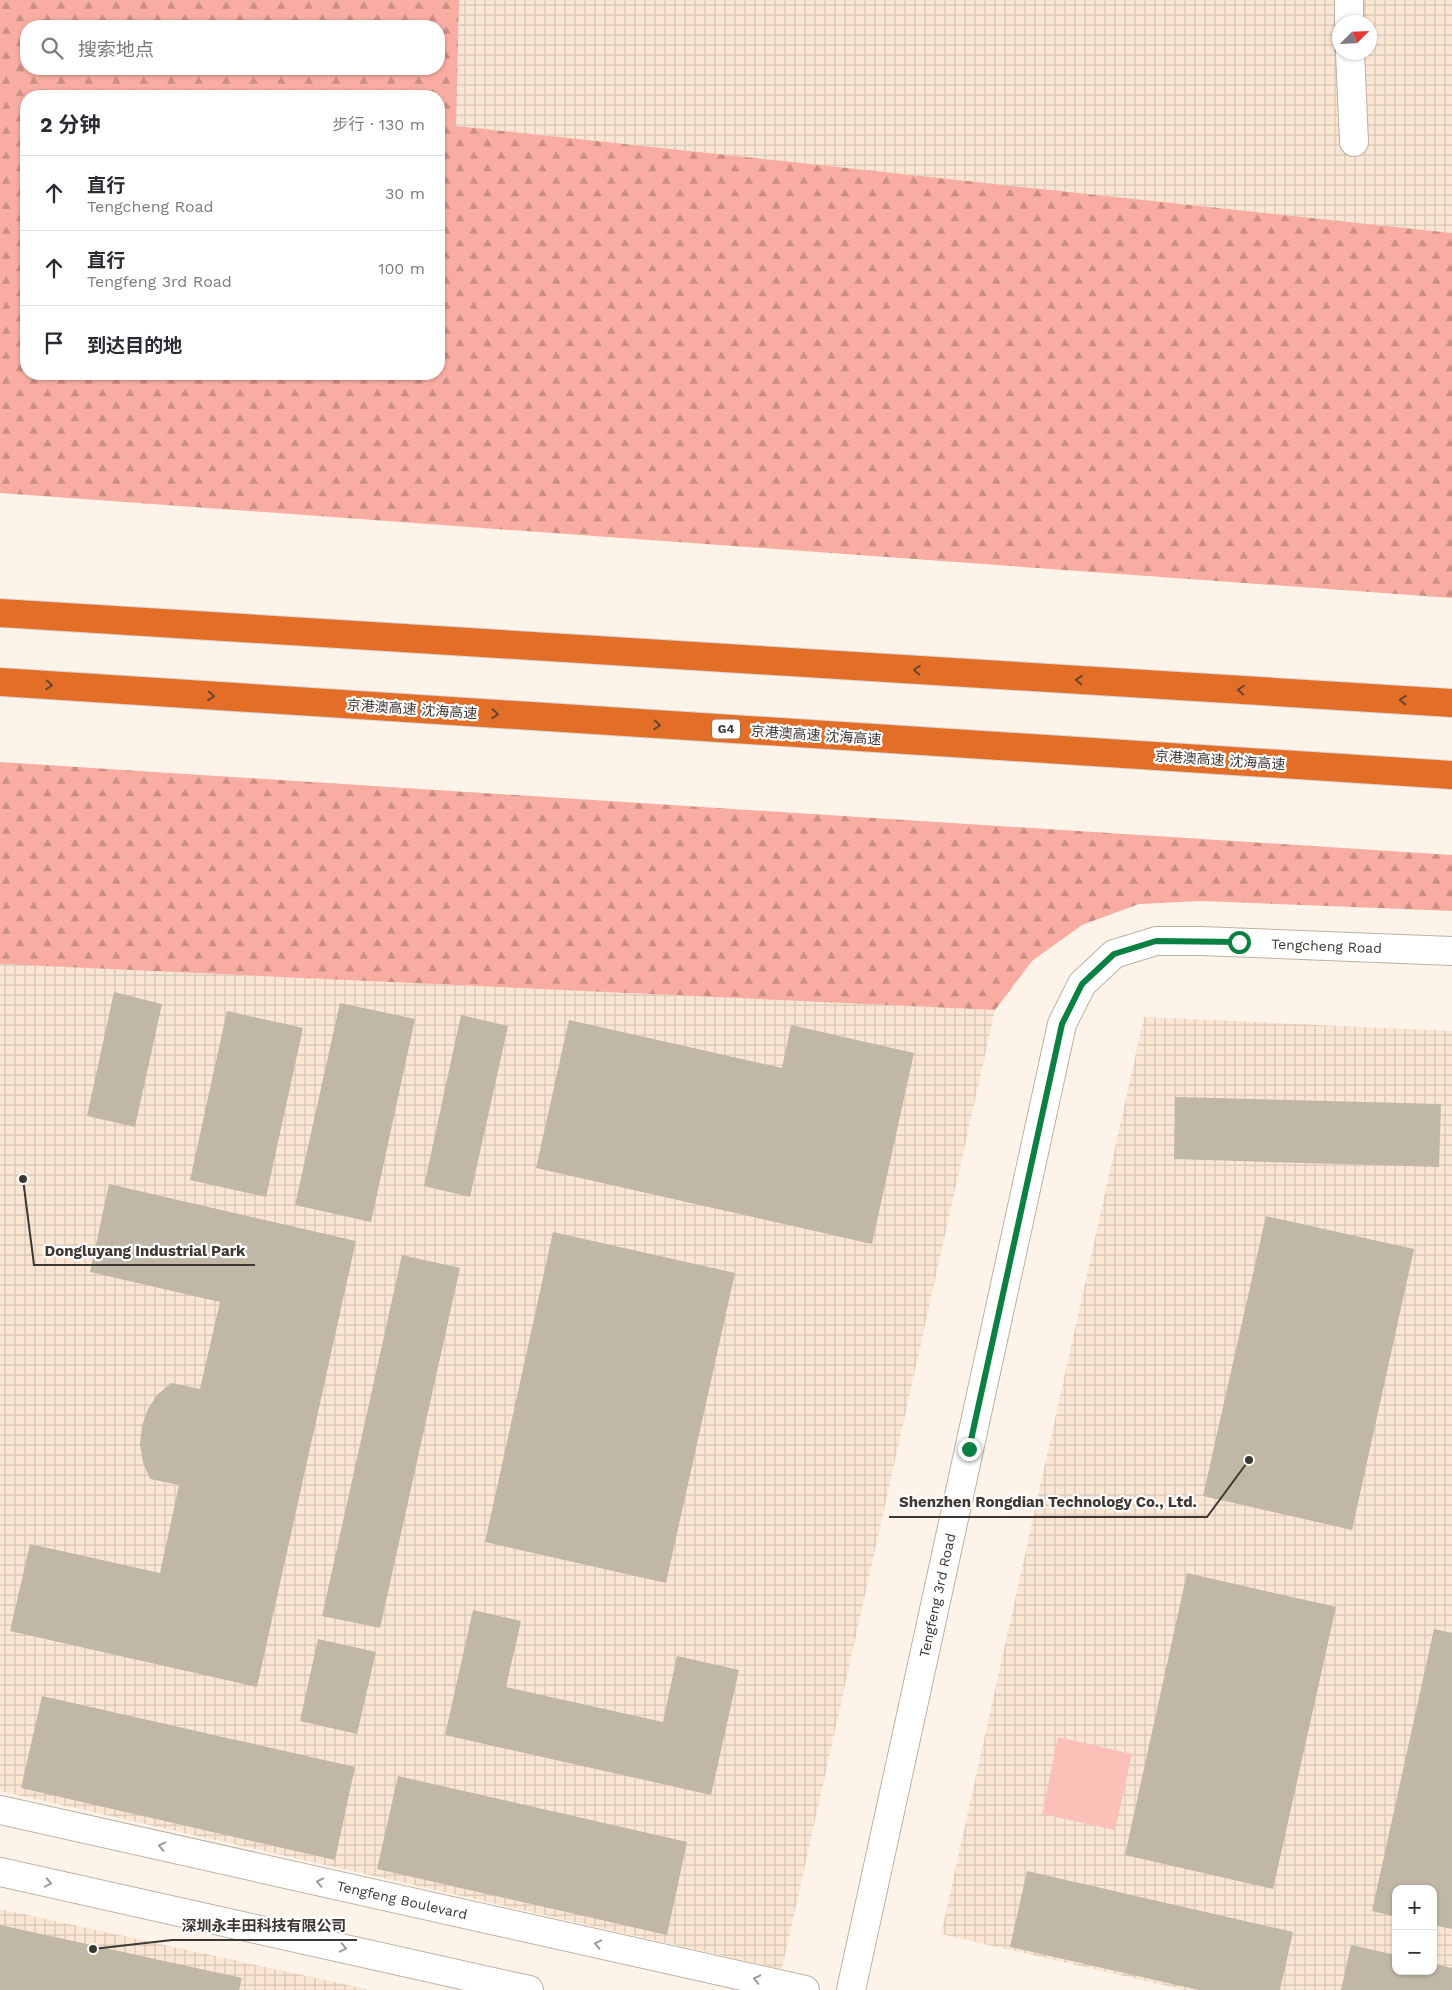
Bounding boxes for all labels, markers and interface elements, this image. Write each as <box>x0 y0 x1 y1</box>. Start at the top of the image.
north arrow <box>1332 15 1377 60</box>
search box <box>20 20 445 75</box>
icon: search <box>38 34 66 62</box>
text: 搜索地点 <box>78 38 154 61</box>
text: 2 分钟 <box>40 112 101 137</box>
text: 步行 · 130 m <box>333 115 425 134</box>
text: 直行 <box>87 174 125 197</box>
icon: ahead <box>40 179 68 207</box>
text: 30 m <box>385 184 425 203</box>
text: Tengcheng Road <box>87 197 214 216</box>
text: 直行 <box>87 249 125 272</box>
icon: ahead <box>40 254 68 282</box>
text: 100 m <box>378 259 425 278</box>
text: Tengfeng 3rd Road <box>87 272 232 291</box>
icon: arrive <box>40 329 68 357</box>
text: 到达目的地 <box>87 334 182 357</box>
one-way arrow <box>913 664 921 675</box>
one-way arrow <box>1075 675 1083 686</box>
one-way arrow <box>45 680 53 691</box>
one-way arrow <box>1237 685 1245 696</box>
one-way arrow <box>207 691 215 702</box>
one-way arrow <box>1399 695 1407 706</box>
street label: 京港澳高速 沈海高速 <box>346 696 478 722</box>
one-way arrow <box>491 709 499 720</box>
one-way arrow <box>654 719 662 730</box>
road number: G4 <box>712 720 740 739</box>
street label: 京港澳高速 沈海高速 <box>750 722 882 748</box>
street label: 京港澳高速 沈海高速 <box>1154 747 1286 773</box>
route start <box>1228 931 1251 954</box>
street label: Tengcheng Road <box>1271 936 1382 956</box>
callout: Dongluyang Industrial Park <box>34 1235 255 1265</box>
text: Dongluyang Industrial Park <box>45 1242 246 1260</box>
route end <box>958 1438 981 1461</box>
callout: Shenzhen Rongdian Technology Co., Ltd. <box>889 1487 1207 1517</box>
text: Shenzhen Rongdian Technology Co., Ltd. <box>899 1493 1197 1511</box>
street label: Tengfeng 3rd Road <box>916 1532 959 1659</box>
one-way arrow <box>157 1842 166 1852</box>
one-way arrow <box>43 1877 52 1887</box>
one-way arrow <box>316 1877 325 1888</box>
street label: Tengfeng Boulevard <box>335 1878 469 1922</box>
map controls <box>1392 1885 1437 1975</box>
button: + <box>1392 1885 1437 1930</box>
callout: 深圳永丰田科技有限公司 <box>172 1910 357 1940</box>
text: 深圳永丰田科技有限公司 <box>181 1917 347 1935</box>
button: − <box>1392 1930 1437 1975</box>
one-way arrow <box>594 1939 603 1950</box>
one-way arrow <box>338 1943 347 1953</box>
one-way arrow <box>753 1974 762 1985</box>

